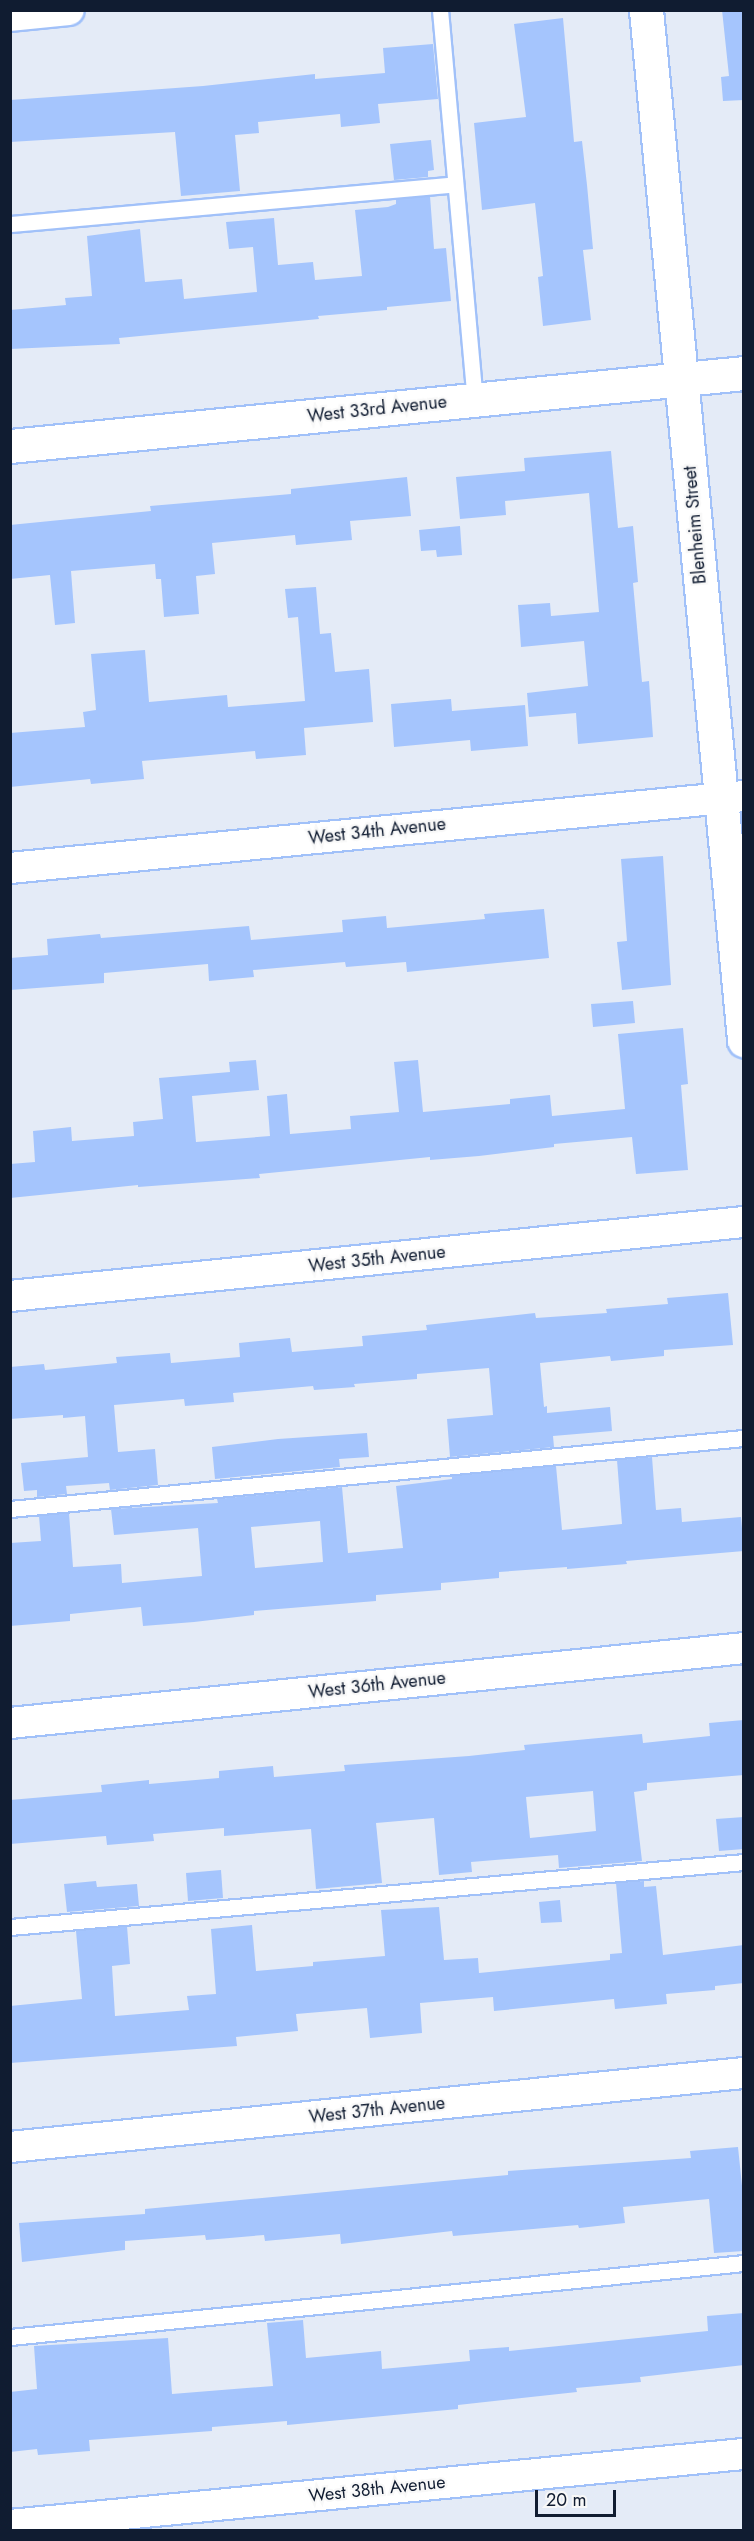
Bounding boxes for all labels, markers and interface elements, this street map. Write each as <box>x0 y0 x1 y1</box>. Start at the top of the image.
street label: West 33rd Avenue <box>306 391 448 427</box>
street label: Blenheim Street <box>679 465 711 585</box>
street label: West 34th Avenue <box>307 813 447 849</box>
street label: West 35th Avenue <box>307 1241 447 1277</box>
street label: West 36th Avenue <box>307 1667 447 1703</box>
street label: West 37th Avenue <box>308 2092 446 2128</box>
street label: West 38th Avenue <box>307 2471 447 2507</box>
scale bar <box>538 2478 619 2516</box>
text: 20 m <box>546 2487 586 2513</box>

